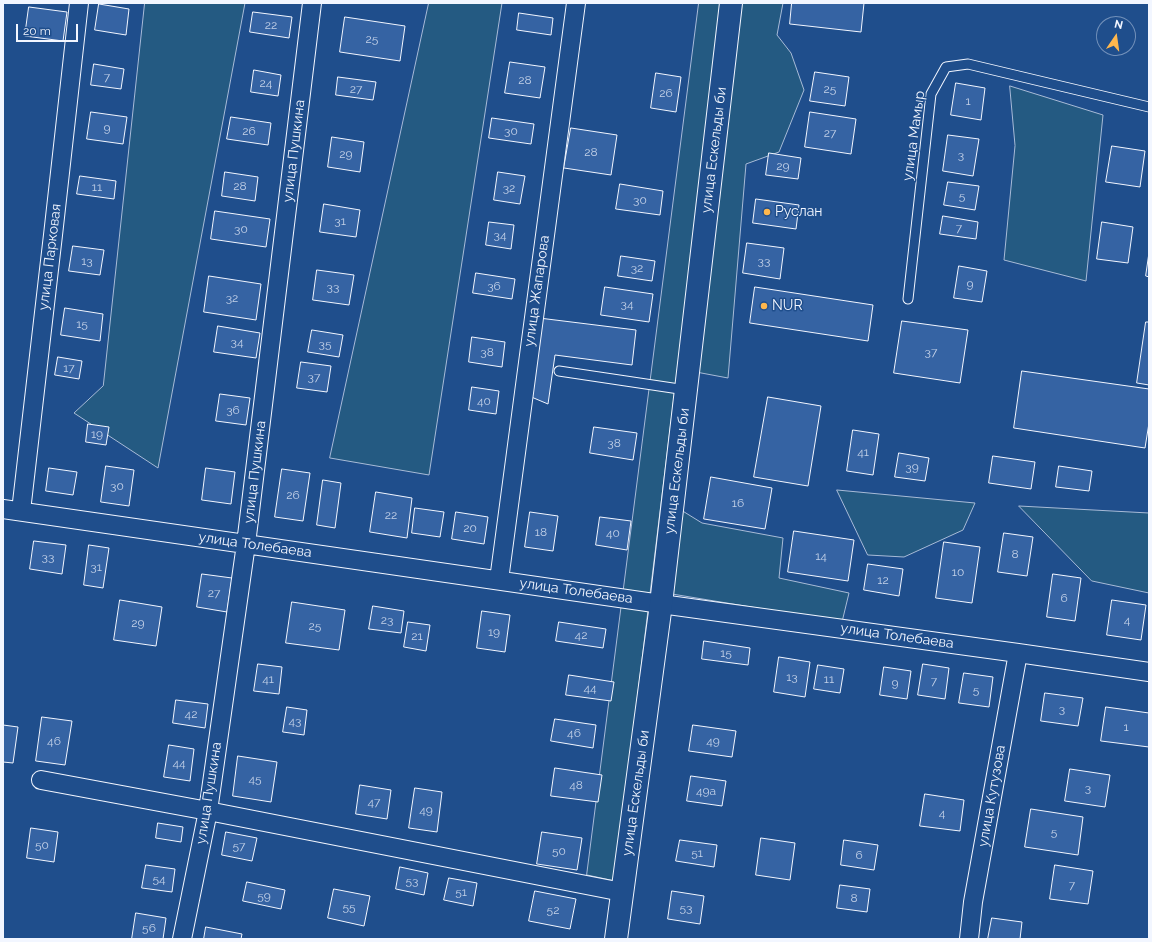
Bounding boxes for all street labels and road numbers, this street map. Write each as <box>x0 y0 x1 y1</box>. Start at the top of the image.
street label: улица Ескельды би <box>698 86 730 214</box>
street label: улица Мамыр <box>899 90 929 182</box>
street label: улица Пушкина <box>279 99 309 203</box>
street label: улица Парковая <box>35 203 65 311</box>
street label: улица Жапарова <box>521 234 553 348</box>
street label: улица Ескельды би <box>661 407 693 535</box>
street label: улица Пушкина <box>240 420 270 524</box>
street label: улица Толебаева <box>197 529 313 561</box>
street label: улица Толебаева <box>518 575 634 607</box>
street label: улица Толебаева <box>839 620 955 652</box>
street label: улица Ескельды би <box>619 729 653 857</box>
street label: улица Пушкина <box>193 741 225 845</box>
street label: улица Кутузова <box>975 744 1009 848</box>

